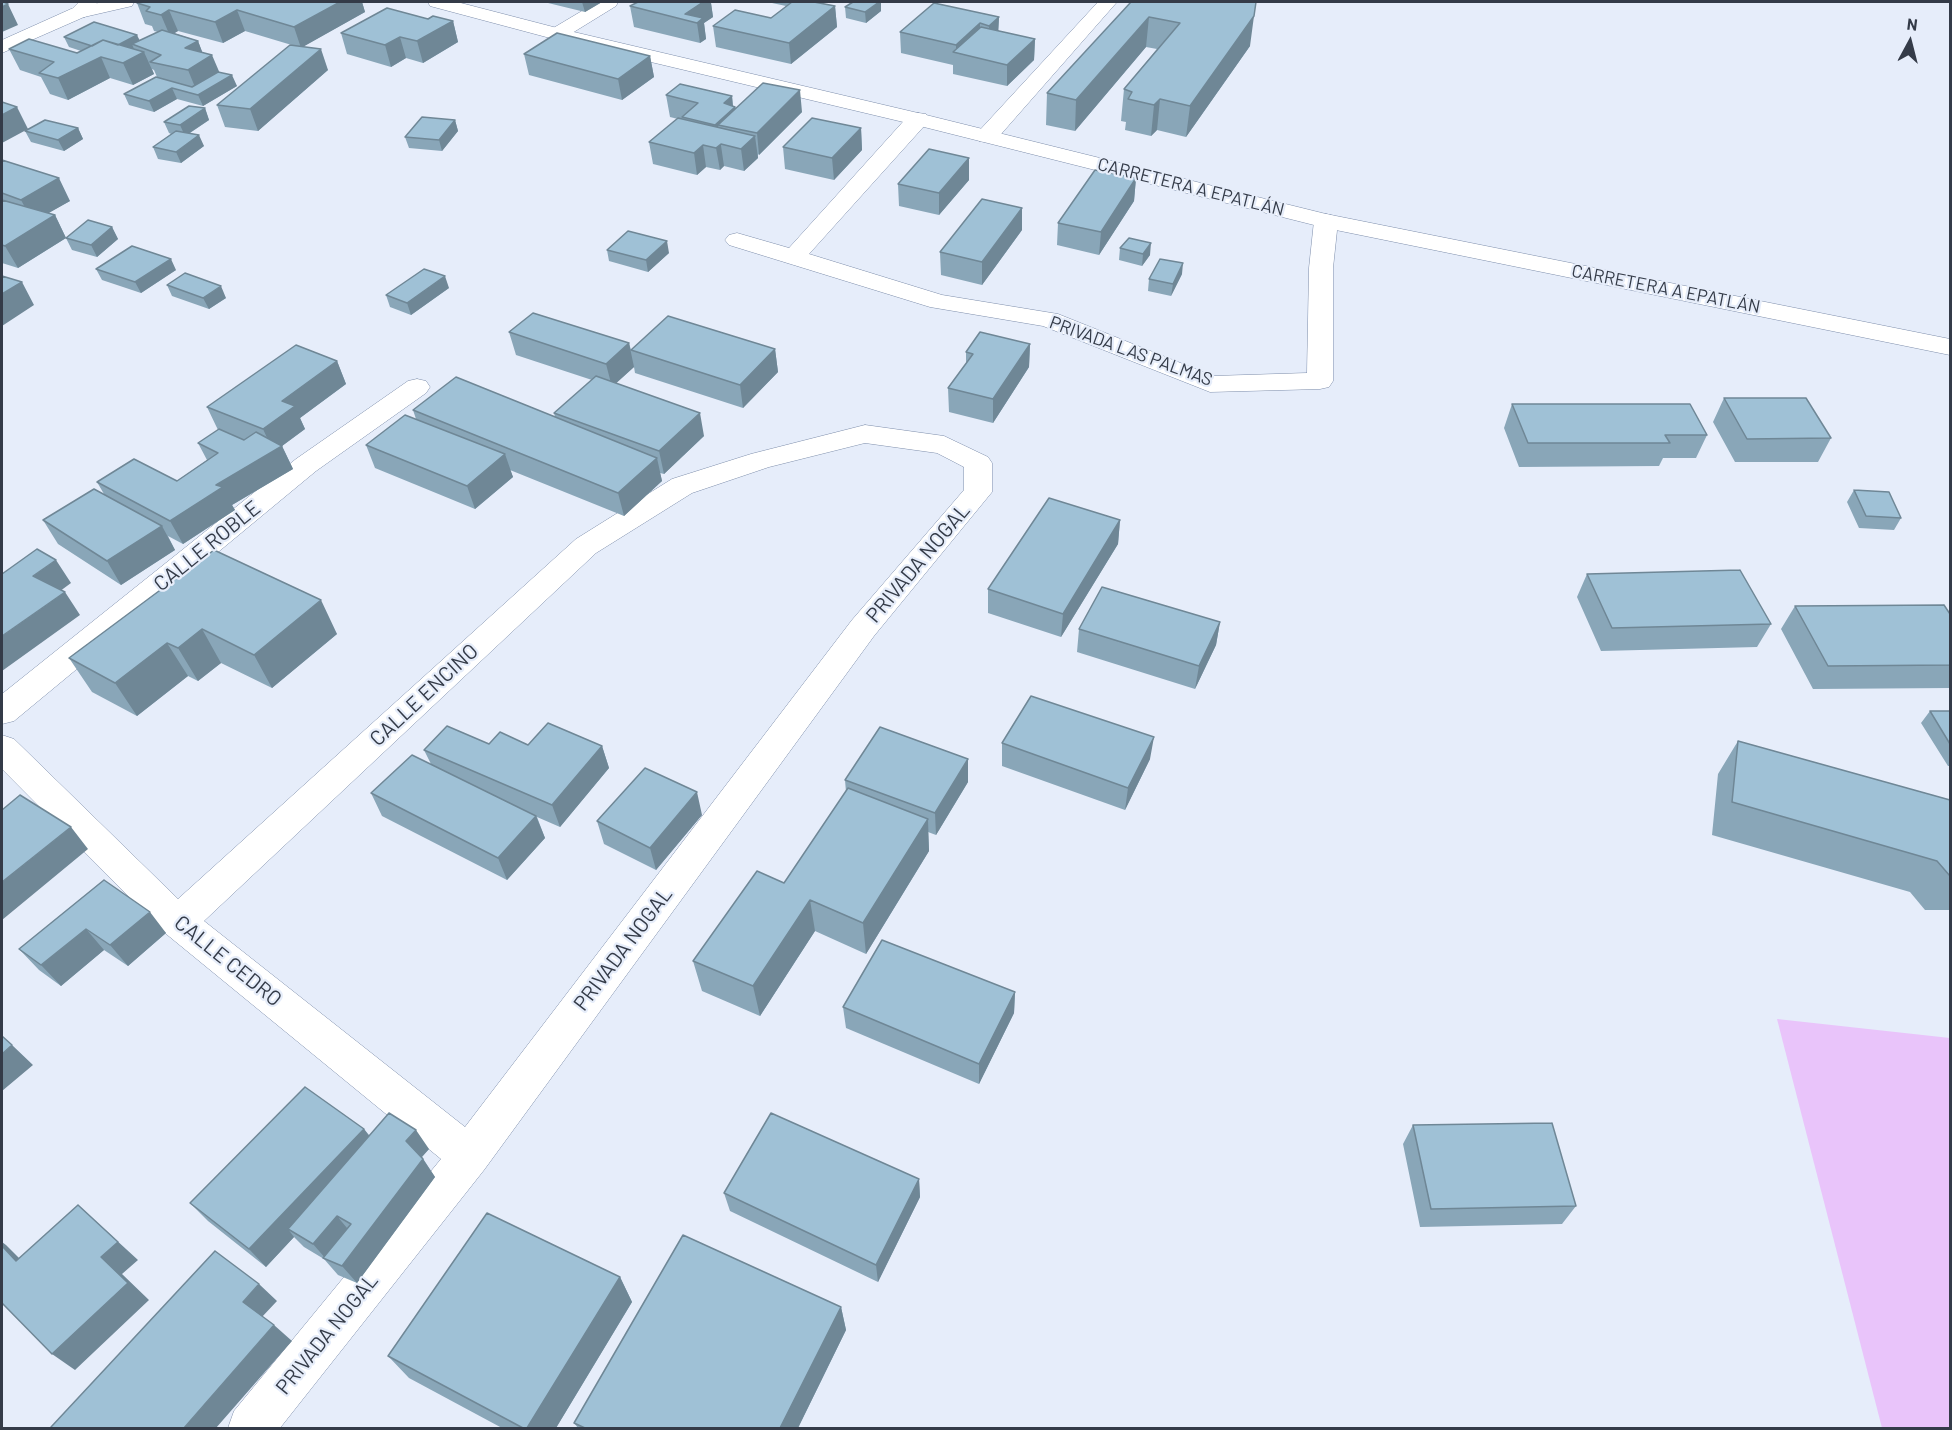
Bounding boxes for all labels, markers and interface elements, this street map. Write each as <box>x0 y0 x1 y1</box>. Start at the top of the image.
north arrow <box>1880 12 1940 72</box>
text: N <box>1906 14 1919 34</box>
street label: CARRETERA A EPATLÁN <box>1095 153 1287 221</box>
street label: CARRETERA A EPATLÁN <box>1570 260 1762 318</box>
street label: PRIVADA LAS PALMAS <box>1047 311 1215 391</box>
street label: CALLE ROBLE <box>149 495 265 597</box>
street label: PRIVADA NOGAL <box>861 498 975 628</box>
street label: CALLE ENCINO <box>365 639 483 751</box>
street label: PRIVADA NOGAL <box>568 882 678 1016</box>
street label: CALLE CEDRO <box>169 910 287 1012</box>
street label: PRIVADA NOGAL <box>271 1269 383 1399</box>

